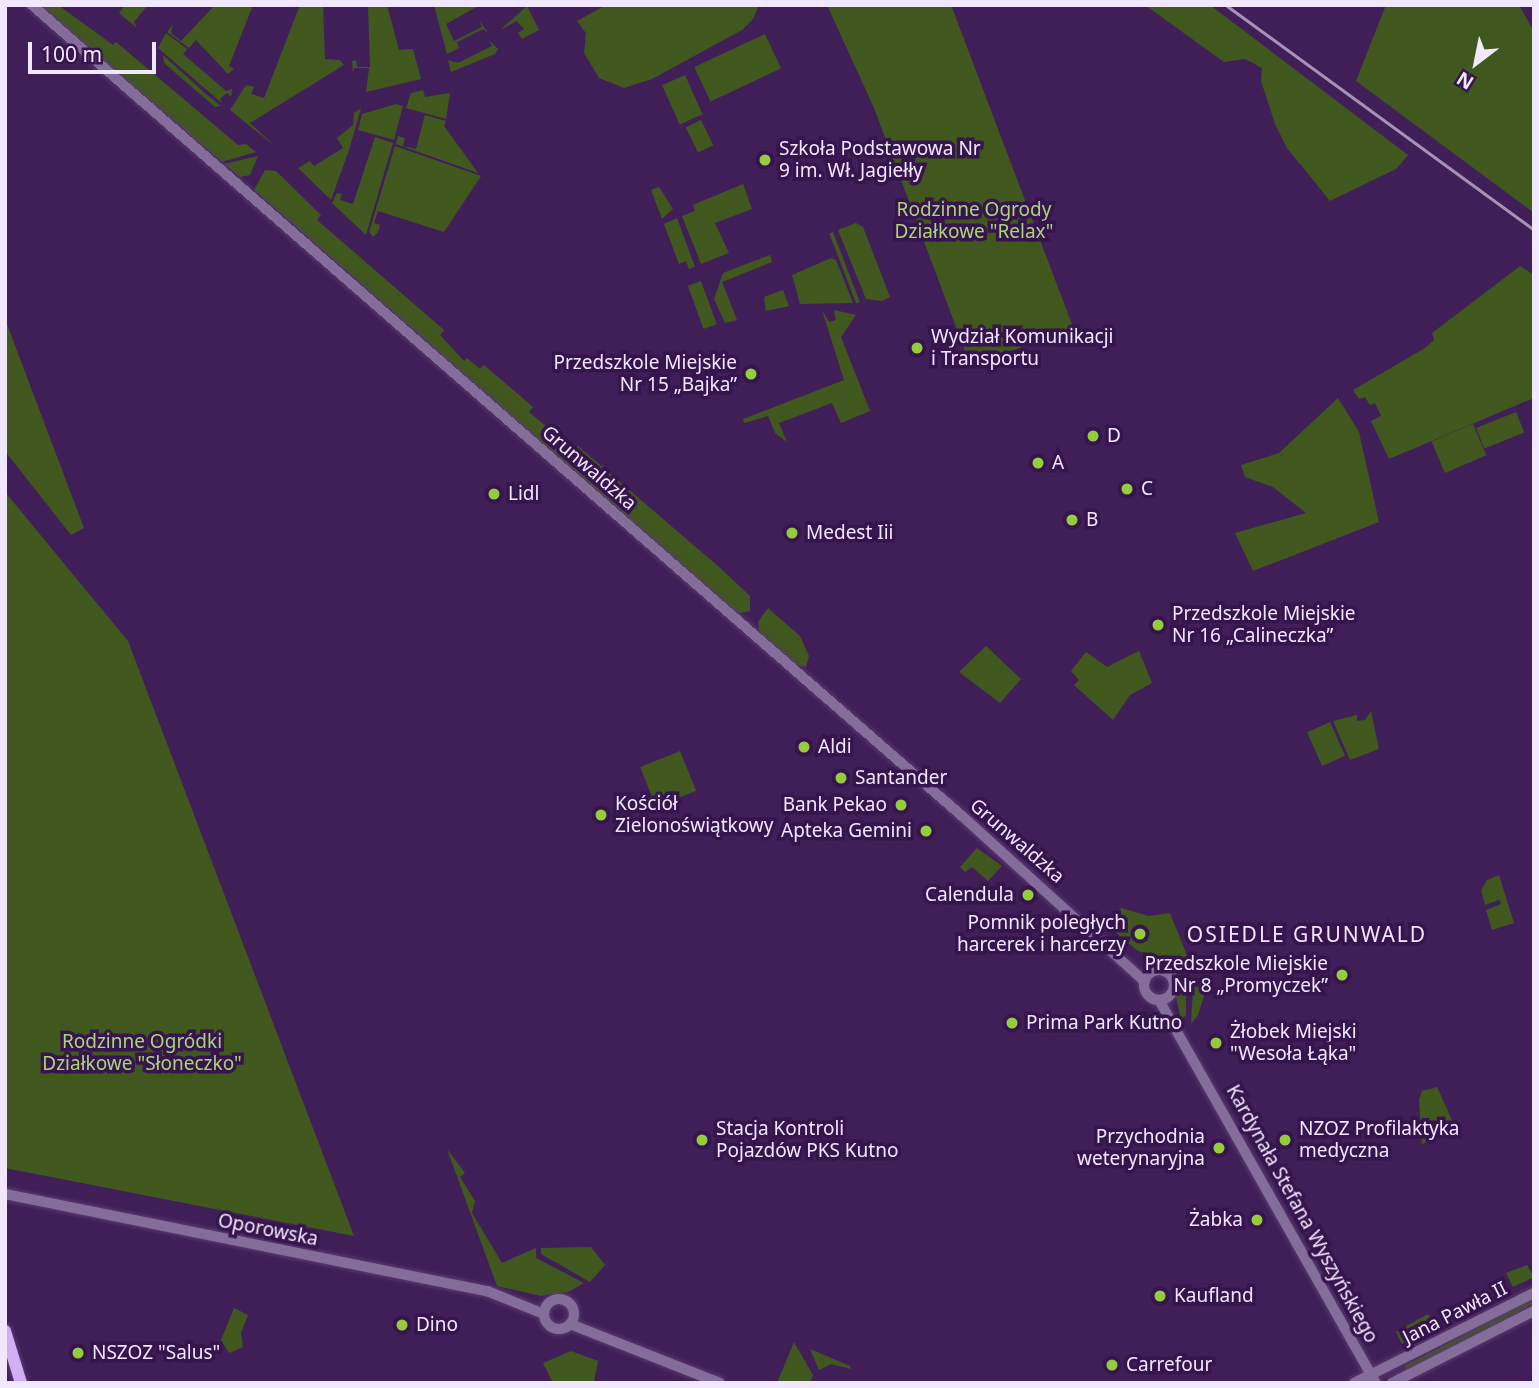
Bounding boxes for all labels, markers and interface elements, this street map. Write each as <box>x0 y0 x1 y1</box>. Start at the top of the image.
scale bar <box>32 28 159 72</box>
north arrow <box>1441 28 1511 98</box>
text: 100 m <box>41 40 102 68</box>
text: N <box>1451 66 1478 96</box>
place label: Szkoła Podstawowa Nr 9 im. Wł. Jagiełły <box>779 138 981 182</box>
marker: Szkoła Podstawowa Nr 9 im. Wł. Jagiełły <box>757 152 773 168</box>
park label: Rodzinne Ogrody Działkowe "Relax" <box>895 199 1053 243</box>
place label: Wydział Komunikacji i Transportu <box>931 326 1114 370</box>
marker: Wydział Komunikacji i Transportu <box>909 340 925 356</box>
place label: Przedszkole Miejskie Nr 15 „Bajka” <box>553 352 737 396</box>
marker: Przedszkole Miejskie Nr 15 „Bajka” <box>743 366 759 382</box>
street label: Grunwaldzka <box>537 421 641 515</box>
place label: D <box>1107 425 1121 447</box>
marker: D <box>1085 428 1101 444</box>
place label: A <box>1052 452 1064 474</box>
marker: A <box>1030 455 1046 471</box>
place label: C <box>1141 478 1153 500</box>
marker: C <box>1119 481 1135 497</box>
place label: Lidl <box>508 483 539 505</box>
marker: Lidl <box>486 486 502 502</box>
place label: B <box>1086 509 1098 531</box>
marker: B <box>1064 512 1080 528</box>
place label: Medest Iii <box>806 522 893 544</box>
marker: Medest Iii <box>784 525 800 541</box>
place label: Przedszkole Miejskie Nr 16 „Calineczka” <box>1172 603 1356 647</box>
marker: Przedszkole Miejskie Nr 16 „Calineczka” <box>1150 617 1166 633</box>
place label: Aldi <box>818 736 852 758</box>
marker: Aldi <box>796 739 812 755</box>
place label: Santander <box>855 767 947 789</box>
marker: Santander <box>833 770 849 786</box>
place label: Kościół Zielonoświątkowy <box>615 793 773 837</box>
place label: Bank Pekao <box>783 794 887 816</box>
street label: Grunwaldzka <box>965 794 1069 888</box>
marker: Bank Pekao <box>893 797 909 813</box>
marker: Kościół Zielonoświątkowy <box>593 807 609 823</box>
place label: Apteka Gemini <box>781 820 912 842</box>
marker: Apteka Gemini <box>918 823 934 839</box>
place label: Calendula <box>925 884 1014 906</box>
marker: Calendula <box>1020 887 1036 903</box>
place label: Pomnik poległych harcerek i harcerzy <box>957 912 1126 956</box>
district label: OSIEDLE GRUNWALD <box>1189 921 1425 947</box>
marker: Pomnik poległych harcerek i harcerzy <box>1132 926 1148 942</box>
place label: Przedszkole Miejskie Nr 8 „Promyczek” <box>1144 953 1328 997</box>
marker: Przedszkole Miejskie Nr 8 „Promyczek” <box>1334 967 1350 983</box>
place label: Prima Park Kutno <box>1026 1012 1182 1034</box>
marker: Prima Park Kutno <box>1004 1015 1020 1031</box>
place label: Żłobek Miejski "Wesoła Łąka" <box>1230 1021 1357 1065</box>
park label: Rodzinne Ogródki Działkowe "Słoneczko" <box>42 1031 242 1075</box>
marker: Żłobek Miejski "Wesoła Łąka" <box>1208 1035 1224 1051</box>
street label: Kardynała Stefana Wyszyńskiego <box>1221 1081 1383 1347</box>
place label: Stacja Kontroli Pojazdów PKS Kutno <box>716 1118 898 1162</box>
place label: NZOZ Profilaktyka medyczna <box>1299 1118 1460 1162</box>
place label: Przychodnia weterynaryjna <box>1077 1126 1205 1170</box>
marker: Stacja Kontroli Pojazdów PKS Kutno <box>694 1132 710 1148</box>
marker: NZOZ Profilaktyka medyczna <box>1277 1132 1293 1148</box>
marker: Przychodnia weterynaryjna <box>1211 1140 1227 1156</box>
street label: Oporowska <box>216 1209 320 1251</box>
place label: Żabka <box>1189 1209 1243 1231</box>
marker: Żabka <box>1249 1212 1265 1228</box>
street label: Jana Pawła II <box>1399 1277 1511 1349</box>
place label: Kaufland <box>1174 1285 1254 1307</box>
marker: Kaufland <box>1152 1288 1168 1304</box>
place label: Dino <box>416 1314 458 1336</box>
marker: Dino <box>394 1317 410 1333</box>
place label: NSZOZ "Salus" <box>92 1342 220 1364</box>
marker: NSZOZ "Salus" <box>70 1345 86 1361</box>
place label: Carrefour <box>1126 1354 1212 1376</box>
marker: Carrefour <box>1104 1357 1120 1373</box>

